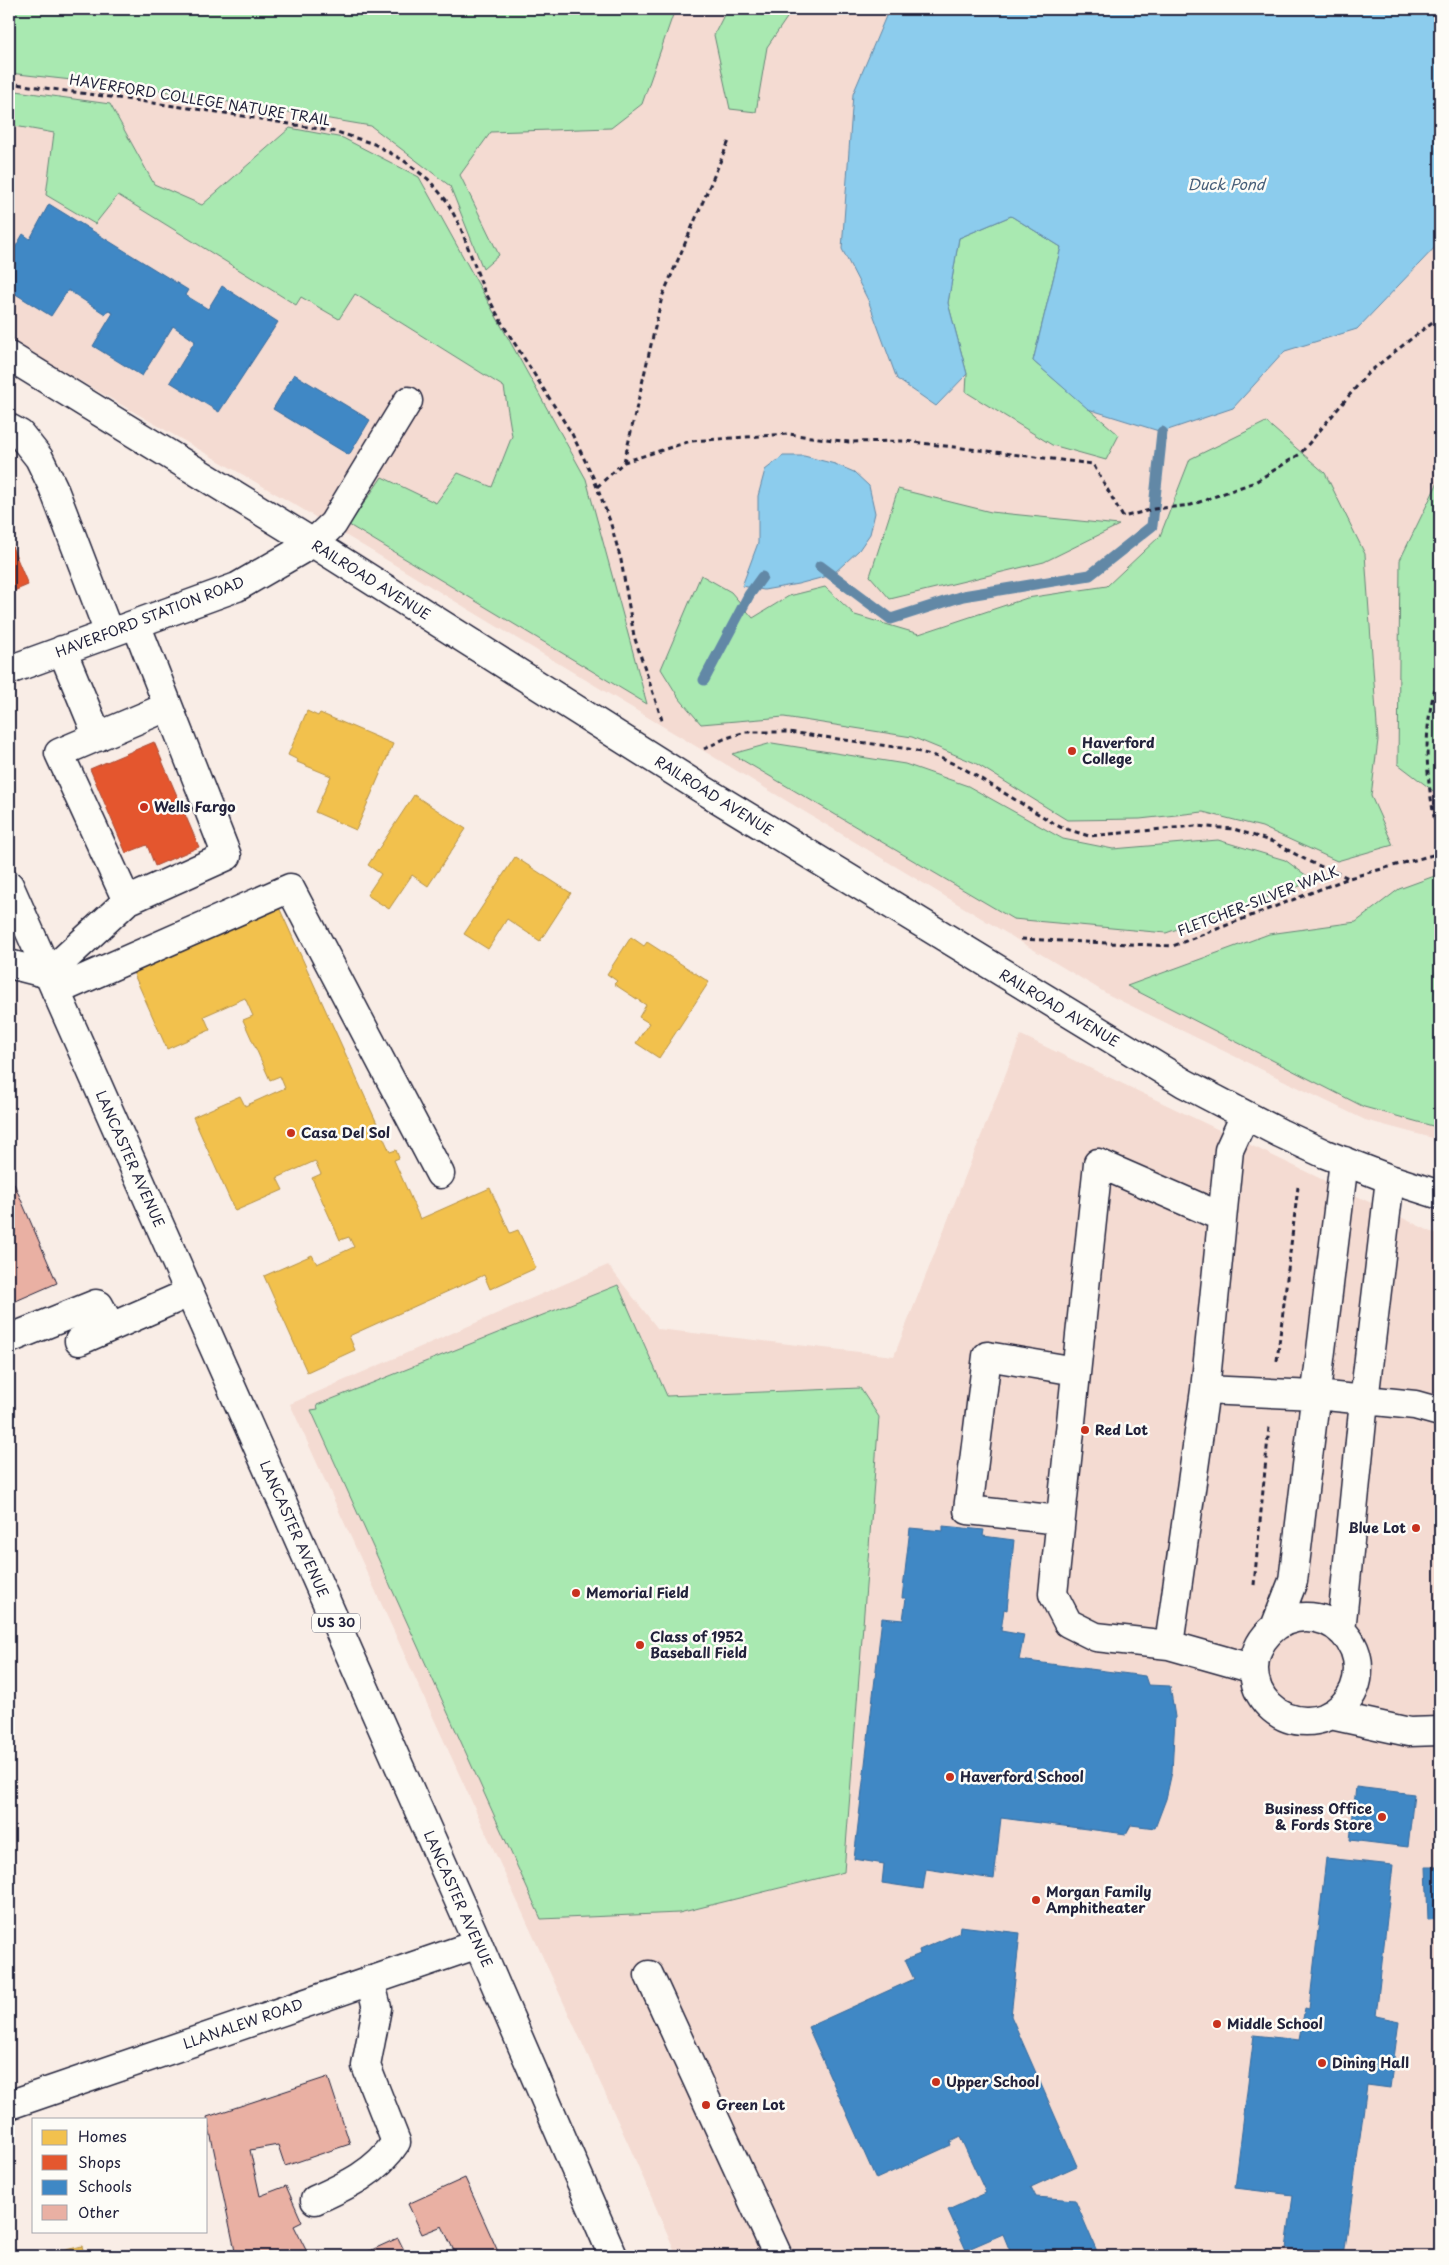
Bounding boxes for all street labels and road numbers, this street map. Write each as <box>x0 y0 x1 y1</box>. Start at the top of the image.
street label: HAVERFORD COLLEGE NATURE TRAIL <box>68 68 332 131</box>
street label: RAILROAD AVENUE <box>308 534 435 625</box>
street label: HAVERFORD STATION ROAD <box>52 571 247 662</box>
street label: RAILROAD AVENUE <box>651 750 778 841</box>
street label: FLETCHER-SILVER WALK <box>1174 860 1342 941</box>
street label: RAILROAD AVENUE <box>995 963 1123 1052</box>
street label: LANCASTER AVENUE <box>91 1087 170 1231</box>
street label: LANCASTER AVENUE <box>255 1457 334 1601</box>
road number: US 30 <box>312 1614 360 1632</box>
street label: LANCASTER AVENUE <box>419 1827 498 1971</box>
street label: LLANALEW ROAD <box>180 1993 306 2054</box>

